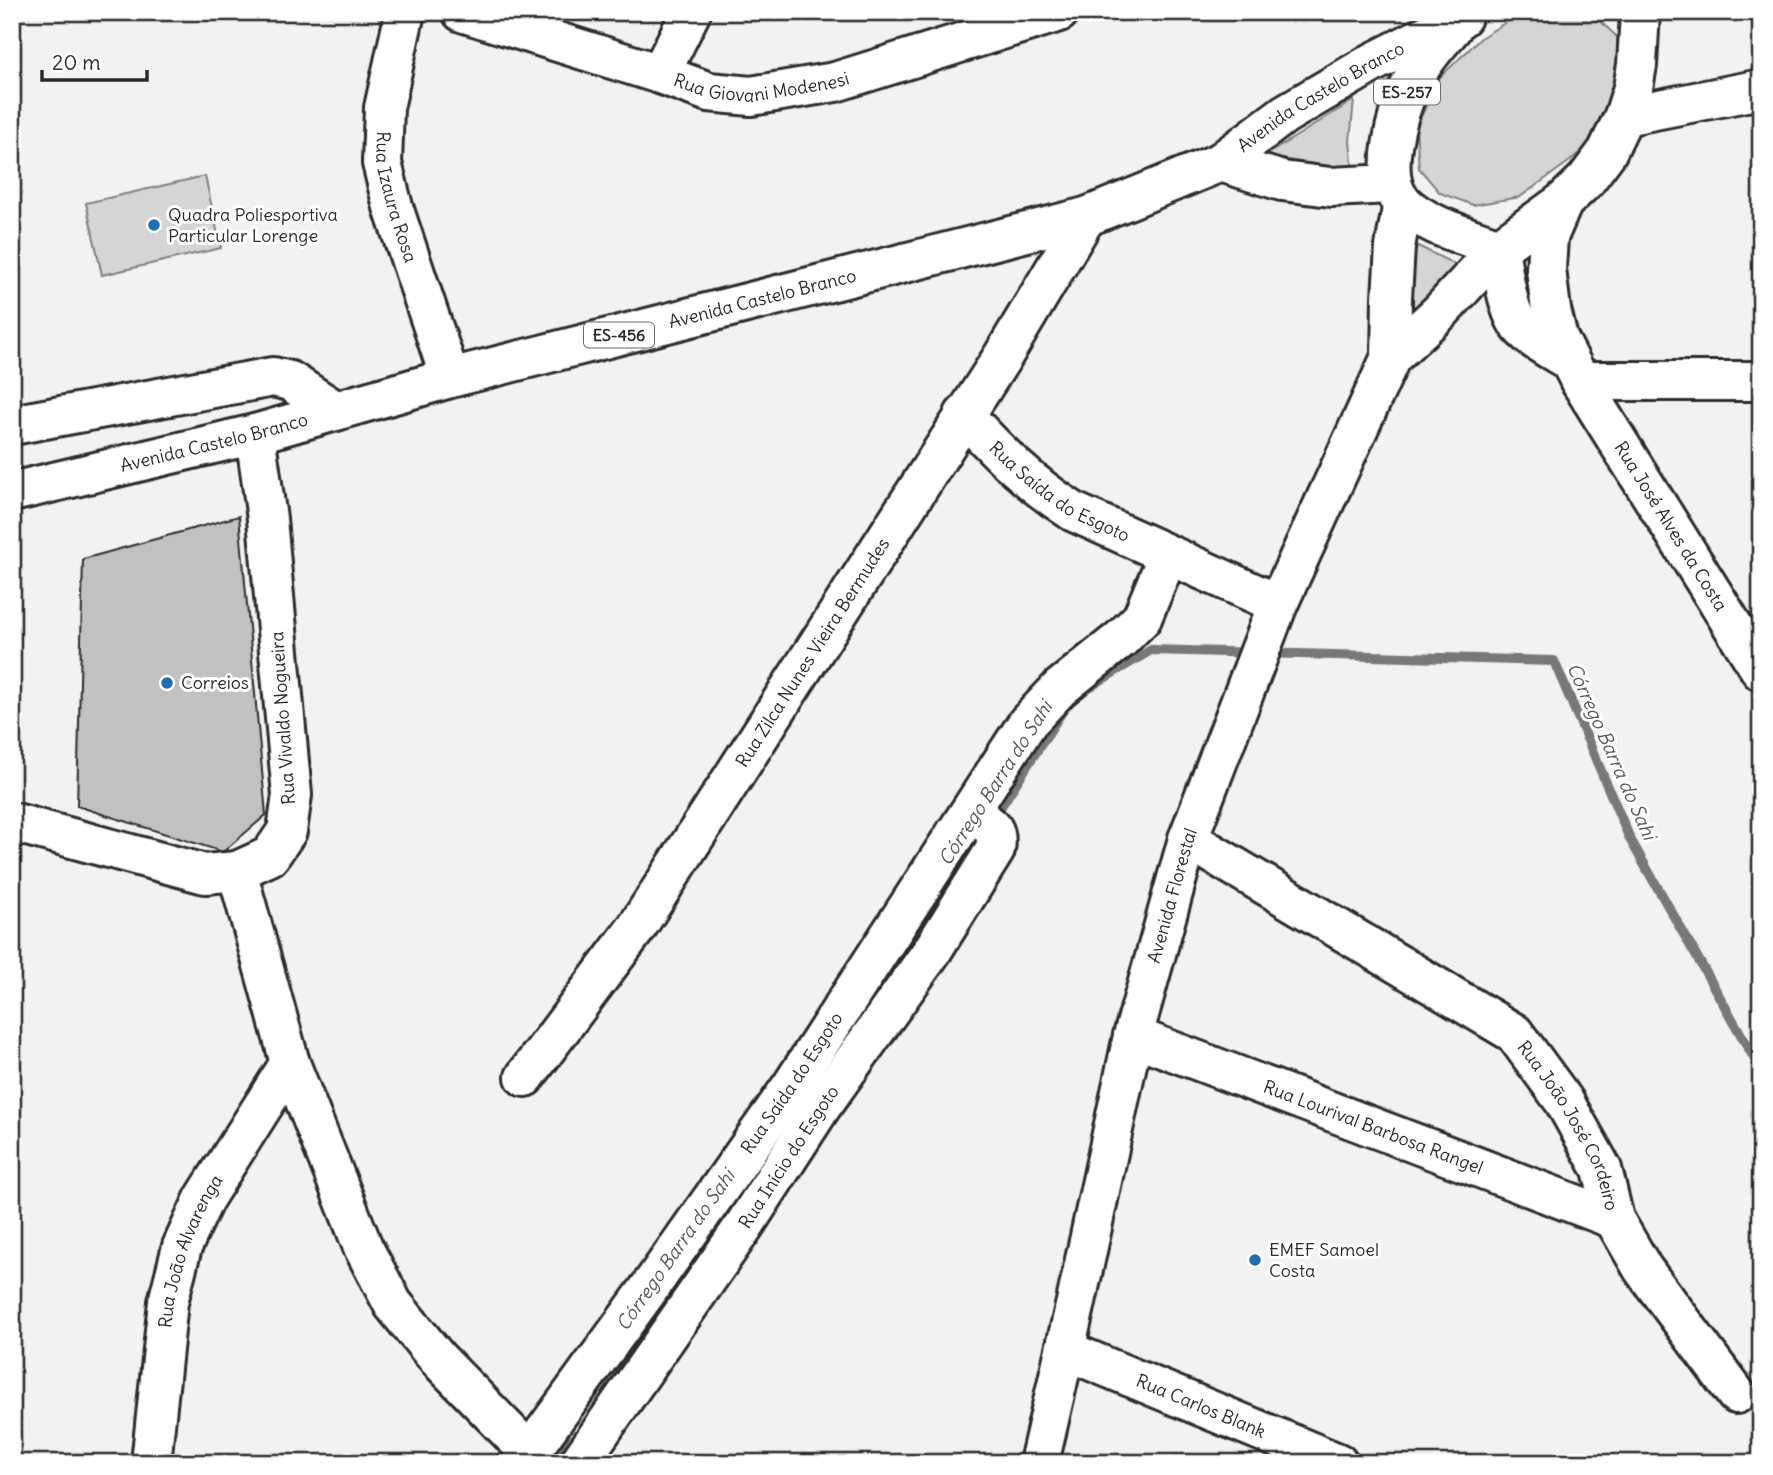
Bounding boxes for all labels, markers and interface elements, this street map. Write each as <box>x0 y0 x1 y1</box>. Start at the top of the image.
street label: Avenida Castelo Branco <box>1232 36 1408 157</box>
scale bar <box>42 38 147 82</box>
text: 20 m <box>52 49 101 76</box>
street label: Rua Giovani Modenesi <box>671 66 852 107</box>
road number: ES-257 <box>1374 80 1440 104</box>
street label: Rua Izaura Rosa <box>371 131 423 265</box>
place label: Quadra Poliesportiva Particular Lorenge <box>168 203 338 247</box>
marker: Quadra Poliesportiva Particular Lorenge <box>146 217 162 233</box>
street label: Avenida Castelo Branco <box>666 264 858 333</box>
road number: ES-456 <box>584 322 654 348</box>
street label: Avenida Castelo Branco <box>118 407 310 477</box>
street label: Rua Saída do Esgoto <box>985 436 1134 547</box>
street label: Rua José Alves da Costa <box>1610 437 1733 615</box>
street label: Rua Zilca Nunes Vieira Bermudes <box>730 533 894 771</box>
street label: Rua Vivaldo Nogueira <box>265 631 300 805</box>
water label: Córrego Barra do Sahi <box>1562 659 1663 846</box>
place label: Correios <box>181 671 249 694</box>
marker: Correios <box>159 675 175 691</box>
water label: Córrego Barra do Sahi <box>933 694 1059 870</box>
street label: Avenida Florestal <box>1142 825 1202 966</box>
street label: Rua Saída do Esgoto <box>736 1008 847 1158</box>
street label: Rua João José Cordeiro <box>1513 1036 1624 1213</box>
street label: Rua Lourival Barbosa Rangel <box>1260 1075 1487 1179</box>
street label: Rua Início do Esgoto <box>733 1081 844 1233</box>
water label: Córrego Barra do Sahi <box>610 1163 741 1335</box>
street label: Rua João Alvarenga <box>153 1170 227 1329</box>
place label: EMEF Samoel Costa <box>1269 1238 1379 1282</box>
marker: EMEF Samoel Costa <box>1247 1252 1263 1268</box>
street label: Rua Carlos Blank <box>1133 1369 1269 1443</box>

